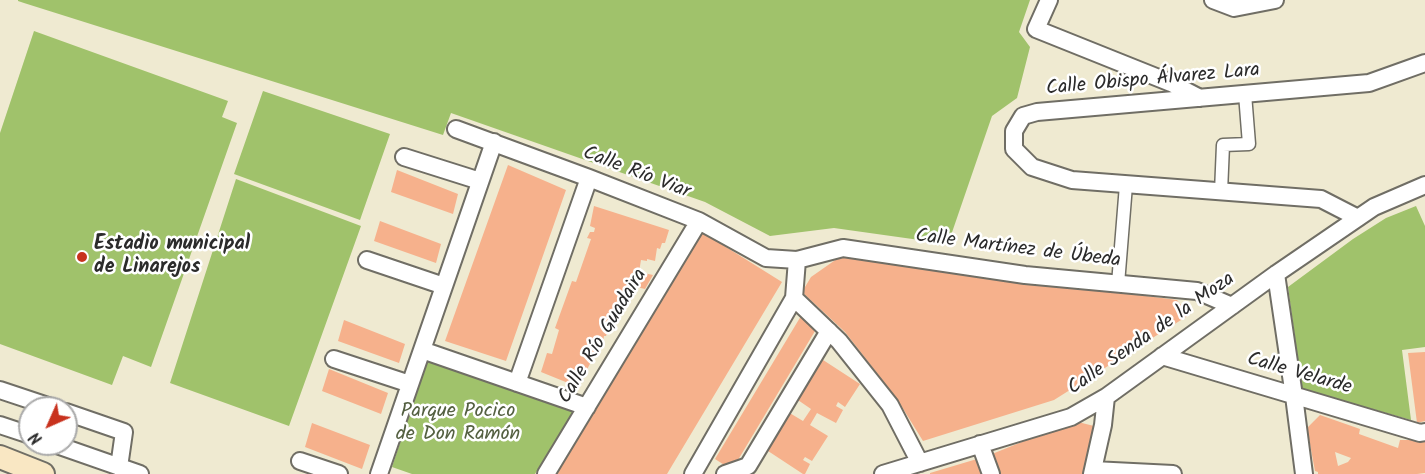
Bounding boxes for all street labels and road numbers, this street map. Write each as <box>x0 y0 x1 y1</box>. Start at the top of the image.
street label: Calle Obispo Álvarez Lara <box>1045 60 1261 102</box>
street label: Calle Río Viar <box>579 143 693 205</box>
street label: Calle Martínez de Úbeda <box>914 225 1122 275</box>
street label: Calle Río Guadaira <box>554 265 654 409</box>
street label: Calle Senda de la Moza <box>1064 268 1240 402</box>
street label: Calle Velarde <box>1244 349 1354 401</box>

